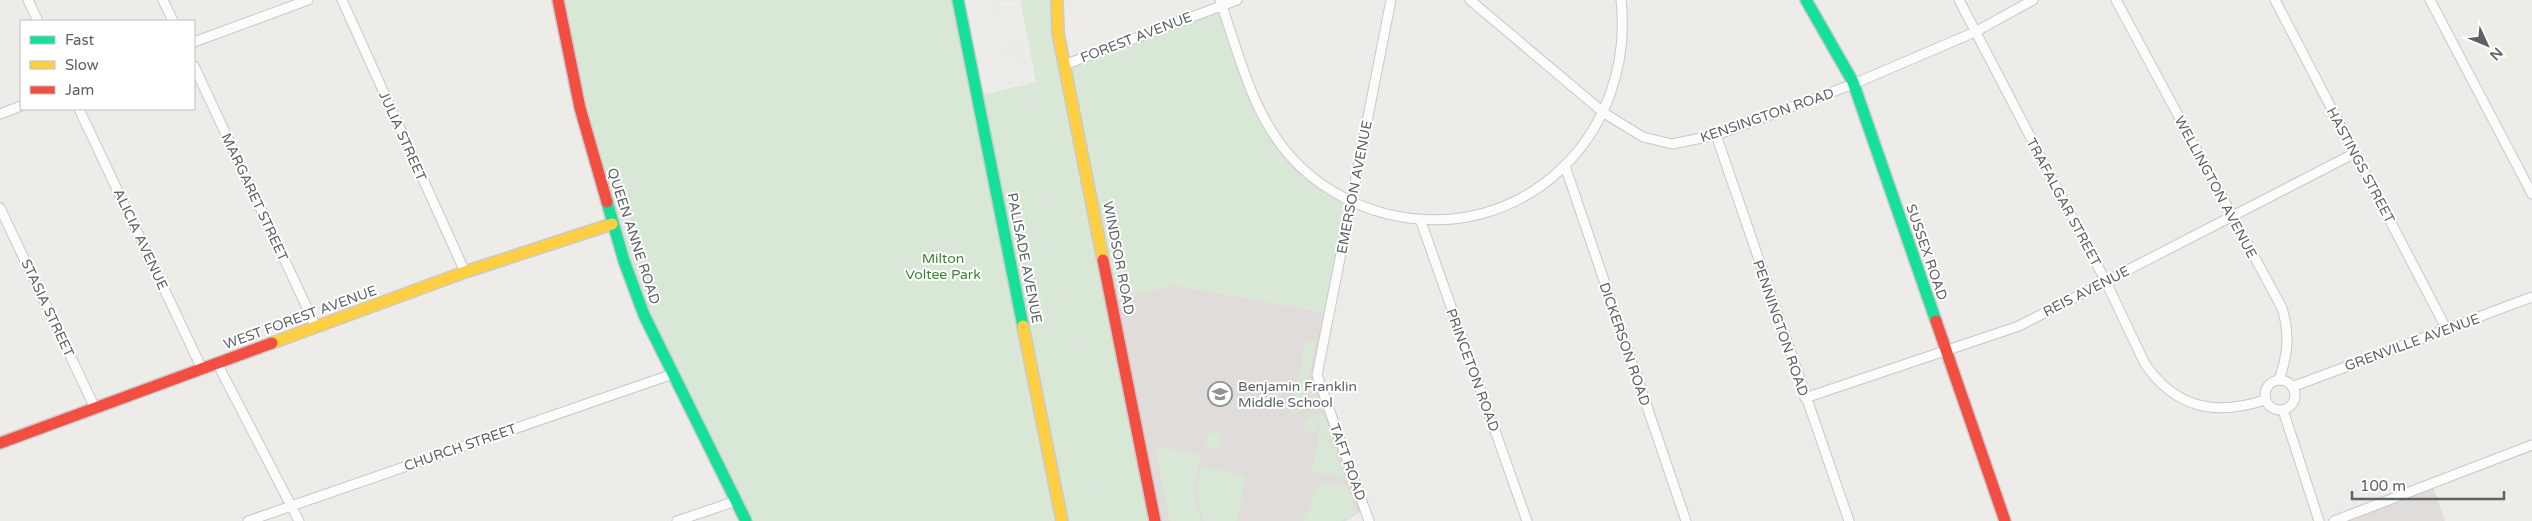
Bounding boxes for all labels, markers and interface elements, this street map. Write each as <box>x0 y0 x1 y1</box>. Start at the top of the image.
street label: FOREST AVENUE <box>1078 8 1194 67</box>
legend <box>20 20 195 110</box>
north arrow <box>2462 20 2512 70</box>
text: Fast <box>65 31 95 49</box>
text: N <box>2486 44 2506 64</box>
text: Slow <box>65 56 99 74</box>
text: Jam <box>65 81 94 99</box>
street label: KENSINGTON ROAD <box>1698 85 1836 146</box>
street label: JULIA STREET <box>375 89 430 184</box>
street label: HASTINGS STREET <box>2323 104 2399 226</box>
street label: WELLINGTON AVENUE <box>2171 113 2260 261</box>
street label: EMERSON AVENUE <box>1333 119 1376 255</box>
street label: MARGARET STREET <box>217 131 292 264</box>
street label: TRAFALGAR STREET <box>2023 135 2105 270</box>
street label: QUEEN ANNE ROAD <box>603 166 664 306</box>
street label: ALICIA AVENUE <box>110 186 171 293</box>
street label: PALISADE AVENUE <box>1004 191 1046 325</box>
street label: WINDSOR ROAD <box>1099 200 1138 316</box>
street label: SUSSEX ROAD <box>1902 202 1951 302</box>
park label: Milton Voltee Park <box>905 250 981 283</box>
street label: STASIA STREET <box>17 257 78 360</box>
street label: PENNINGTON ROAD <box>1749 258 1812 399</box>
street label: REIS AVENUE <box>2040 262 2132 320</box>
street label: DICKERSON ROAD <box>1595 280 1654 408</box>
street label: WEST FOREST AVENUE <box>221 282 379 353</box>
street label: PRINCETON ROAD <box>1442 306 1503 434</box>
street label: GRENVILLE AVENUE <box>2342 310 2482 375</box>
place label: Benjamin Franklin Middle School <box>1238 378 1357 411</box>
school or university icon: Benjamin Franklin Middle School <box>1207 381 1233 407</box>
street label: CHURCH STREET <box>402 420 519 475</box>
street label: TAFT ROAD <box>1326 421 1369 503</box>
scale bar <box>2352 468 2504 500</box>
text: 100 m <box>2360 477 2406 495</box>

